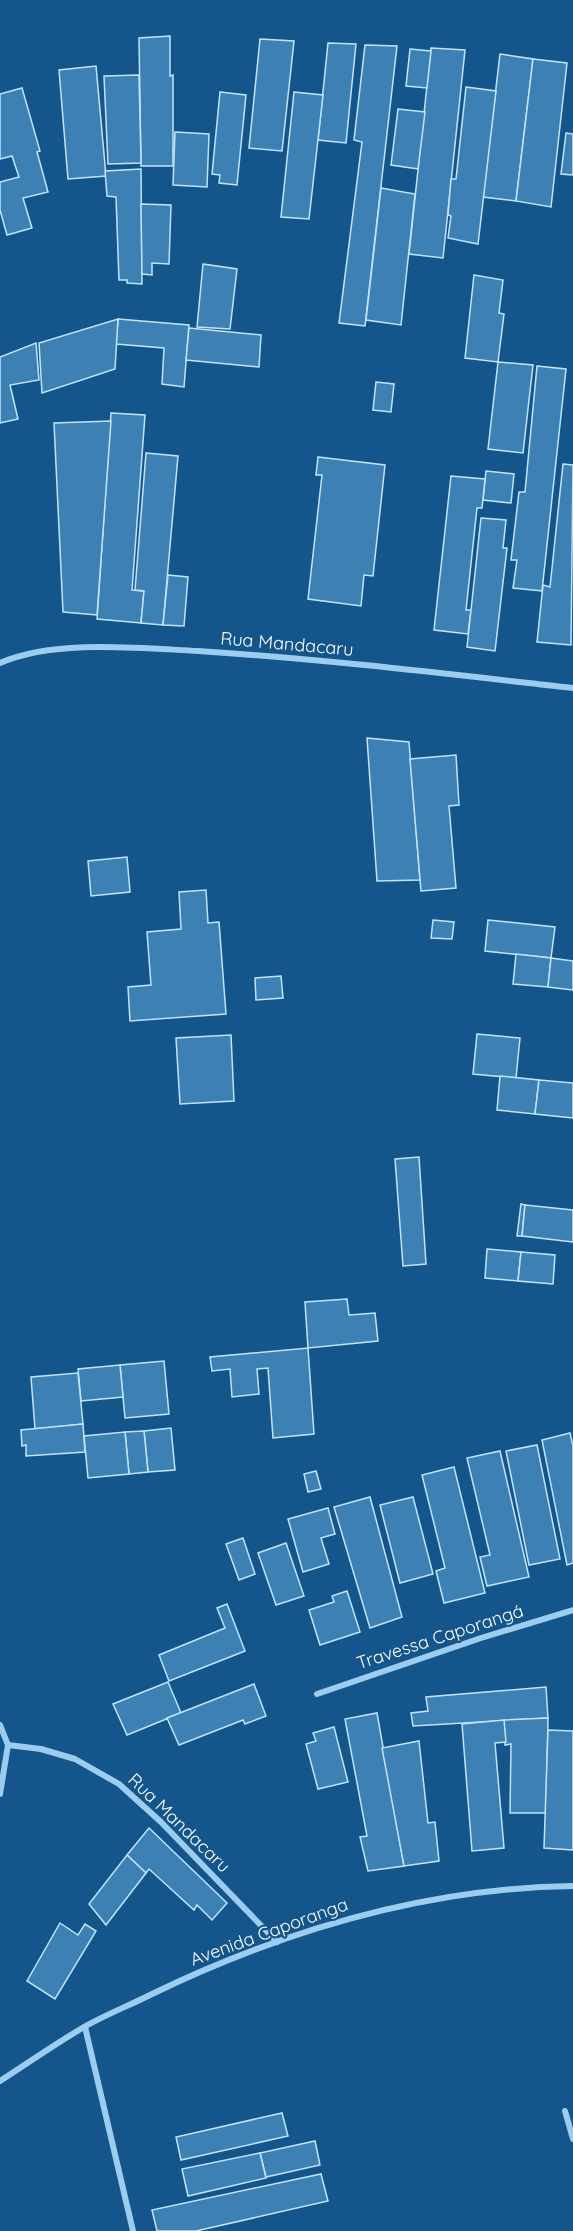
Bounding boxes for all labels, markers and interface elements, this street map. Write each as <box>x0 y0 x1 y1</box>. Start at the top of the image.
street label: Rua Mandacaru <box>220 626 354 661</box>
street label: Travessa Caporangá <box>353 1599 526 1674</box>
street label: Rua Mandacaru <box>123 1768 235 1877</box>
street label: Avenida Caporanga <box>187 1892 351 1971</box>

